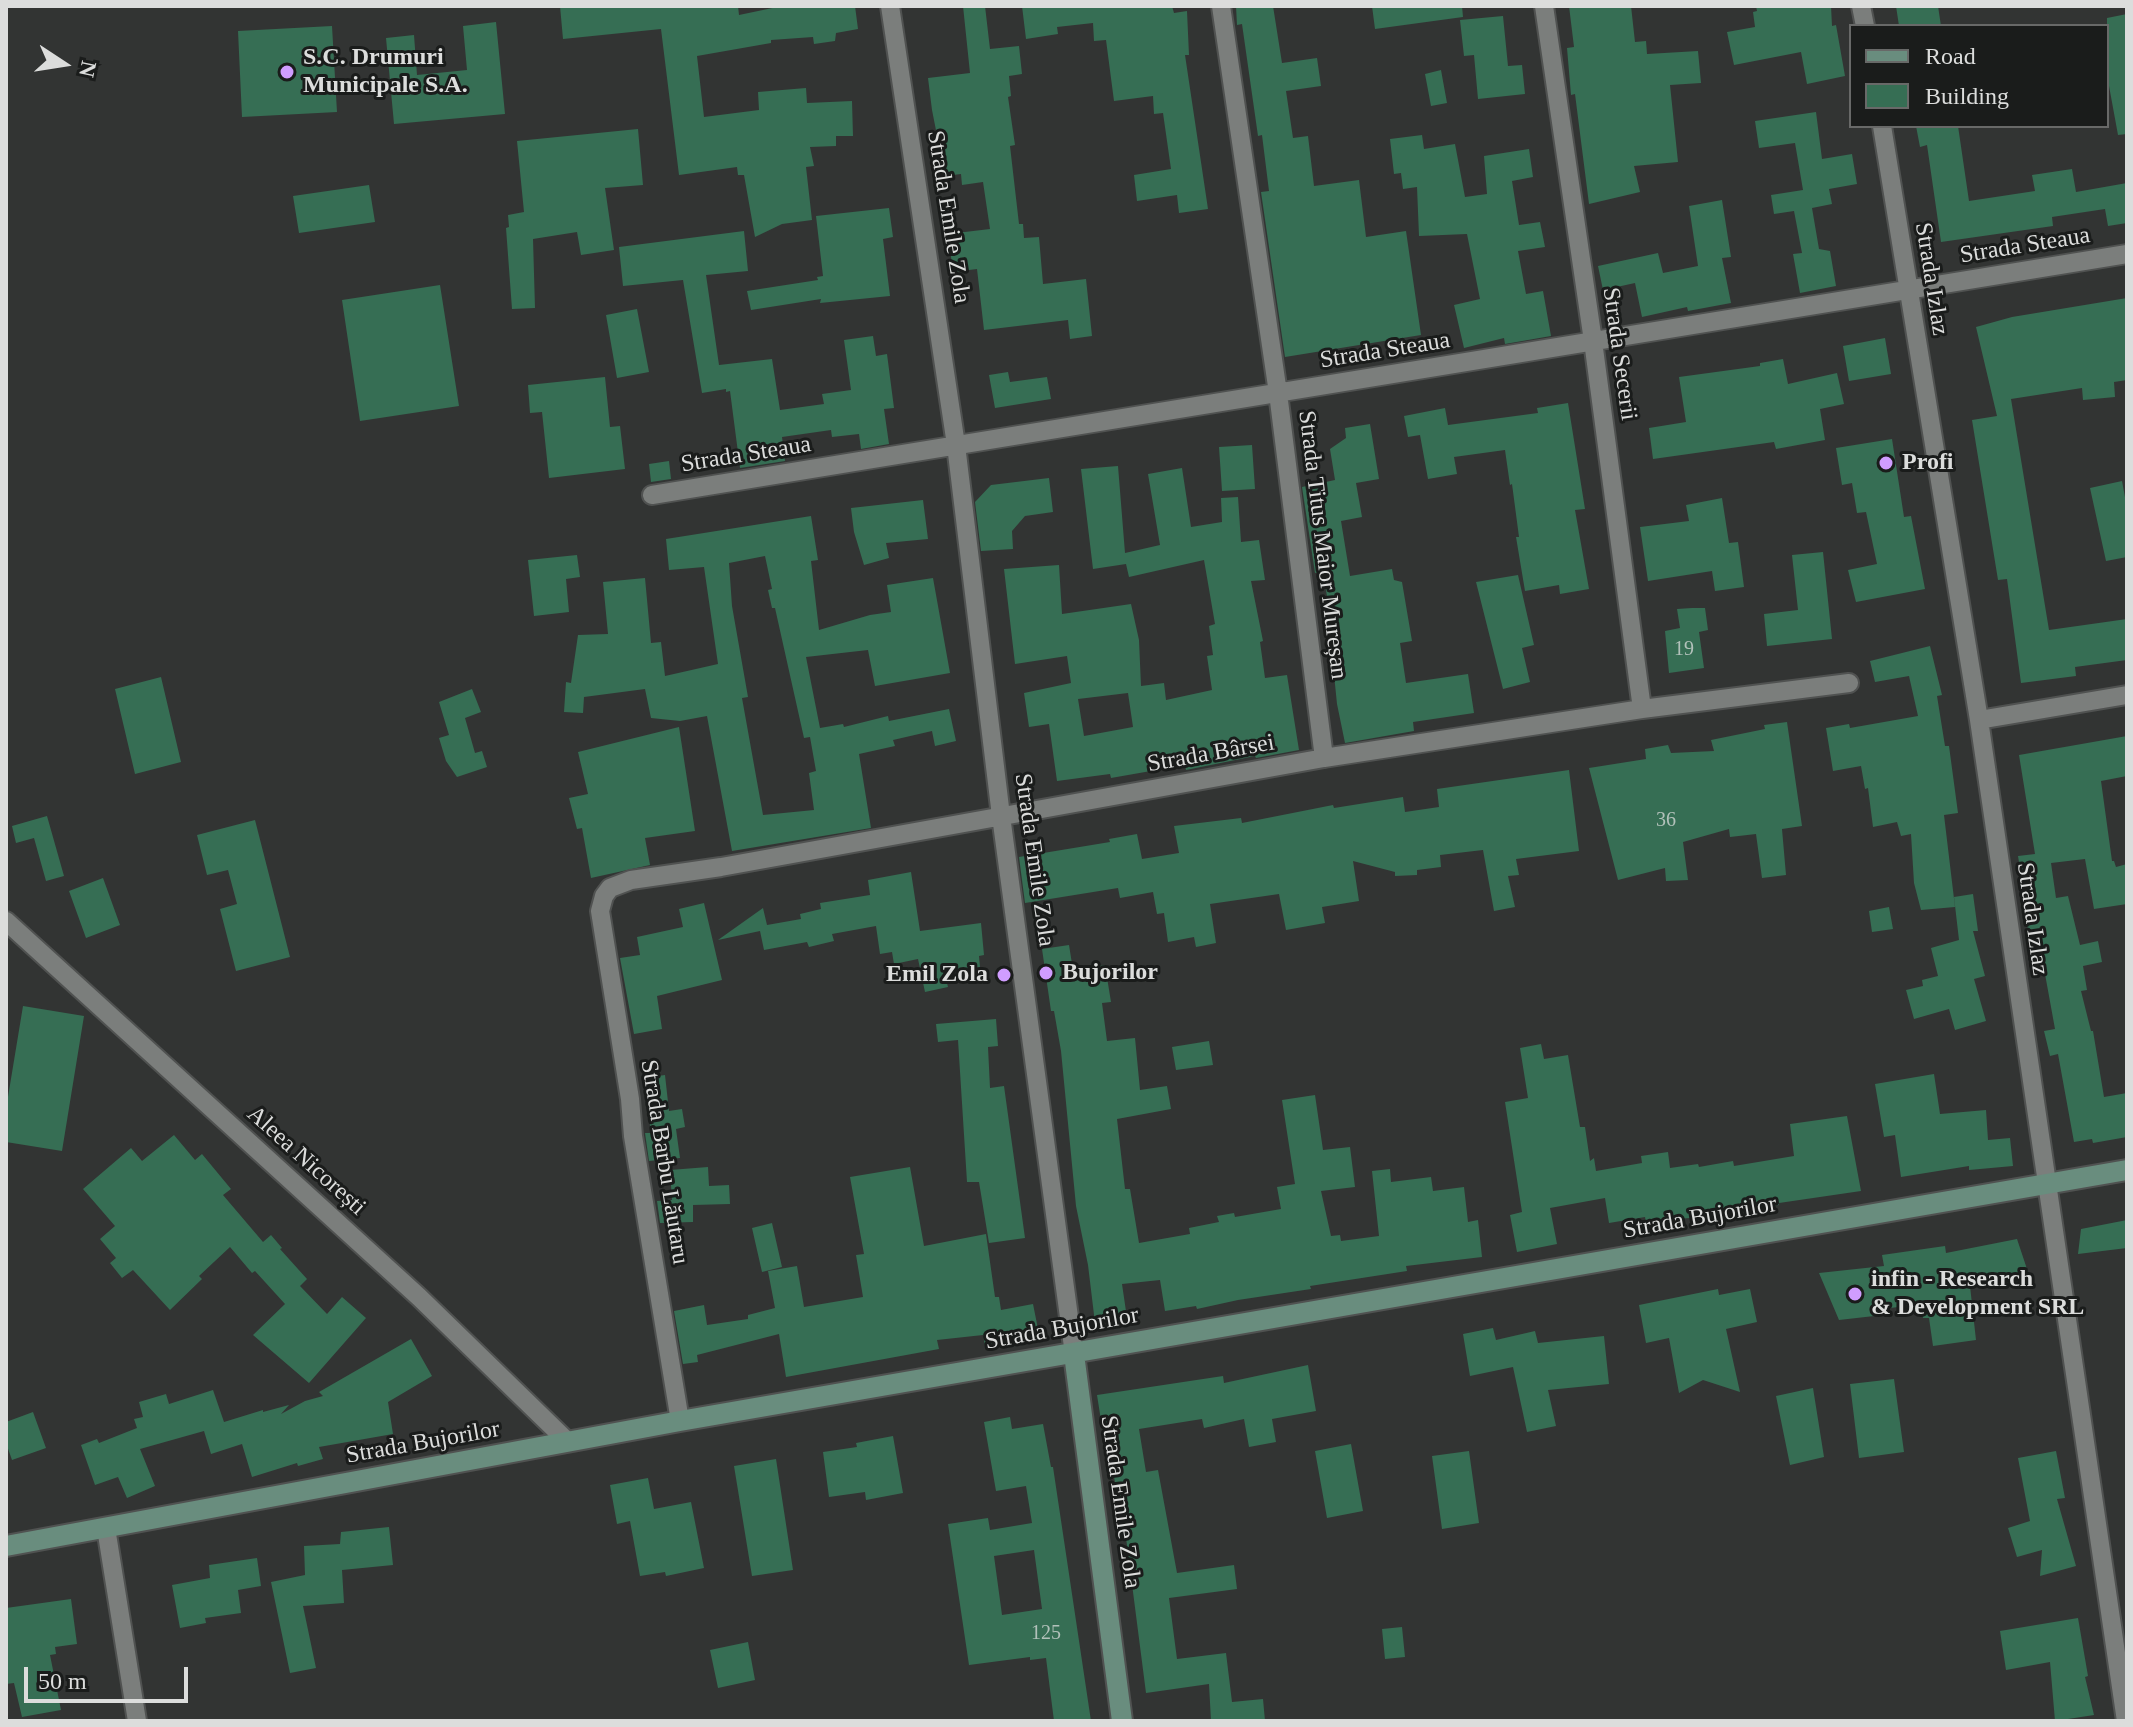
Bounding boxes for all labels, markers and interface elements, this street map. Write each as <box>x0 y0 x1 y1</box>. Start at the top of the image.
north arrow <box>24 24 104 104</box>
legend <box>1849 24 2109 128</box>
text: Road <box>1925 43 1976 69</box>
place label: S.C. Drumuri Municipale S.A. <box>303 44 468 100</box>
text: N <box>74 59 102 79</box>
marker: S.C. Drumuri Municipale S.A. <box>278 63 296 81</box>
text: Building <box>1925 83 2009 109</box>
street label: Strada Emile Zola <box>920 129 976 305</box>
street label: Strada Izlaz <box>1908 220 1954 338</box>
street label: Strada Steaua <box>1958 222 2092 270</box>
street label: Strada Secerii <box>1595 286 1643 422</box>
street label: Strada Steaua <box>1318 327 1452 375</box>
street label: Strada Titus Maior Mureșan <box>1291 409 1353 681</box>
street label: Strada Steaua <box>679 431 813 479</box>
place label: Profi <box>1902 449 1954 477</box>
marker: Profi <box>1877 454 1895 472</box>
house number: 19 <box>1674 638 1694 662</box>
street label: Strada Bârsei <box>1145 729 1277 779</box>
street label: Strada Emile Zola <box>1008 772 1060 948</box>
house number: 36 <box>1656 809 1676 833</box>
street label: Strada Izlaz <box>2010 861 2054 977</box>
place label: Bujorilor <box>1062 959 1158 987</box>
place label: Emil Zola <box>886 961 988 989</box>
marker: Bujorilor <box>1037 964 1055 982</box>
marker: Emil Zola <box>995 966 1013 984</box>
street label: Strada Barbu Lăutaru <box>634 1058 694 1266</box>
street label: Aleea Nicorești <box>241 1100 371 1222</box>
street label: Strada Bujorilor <box>1621 1190 1779 1246</box>
place label: infin - Research & Development SRL <box>1871 1266 2084 1322</box>
marker: infin - Research & Development SRL <box>1846 1285 1864 1303</box>
street label: Strada Bujorilor <box>983 1301 1141 1357</box>
street label: Strada Emile Zola <box>1094 1414 1146 1590</box>
street label: Strada Bujorilor <box>344 1415 502 1471</box>
house number: 125 <box>1031 1622 1061 1646</box>
scale bar <box>28 1651 192 1701</box>
text: 50 m <box>38 1668 87 1694</box>

